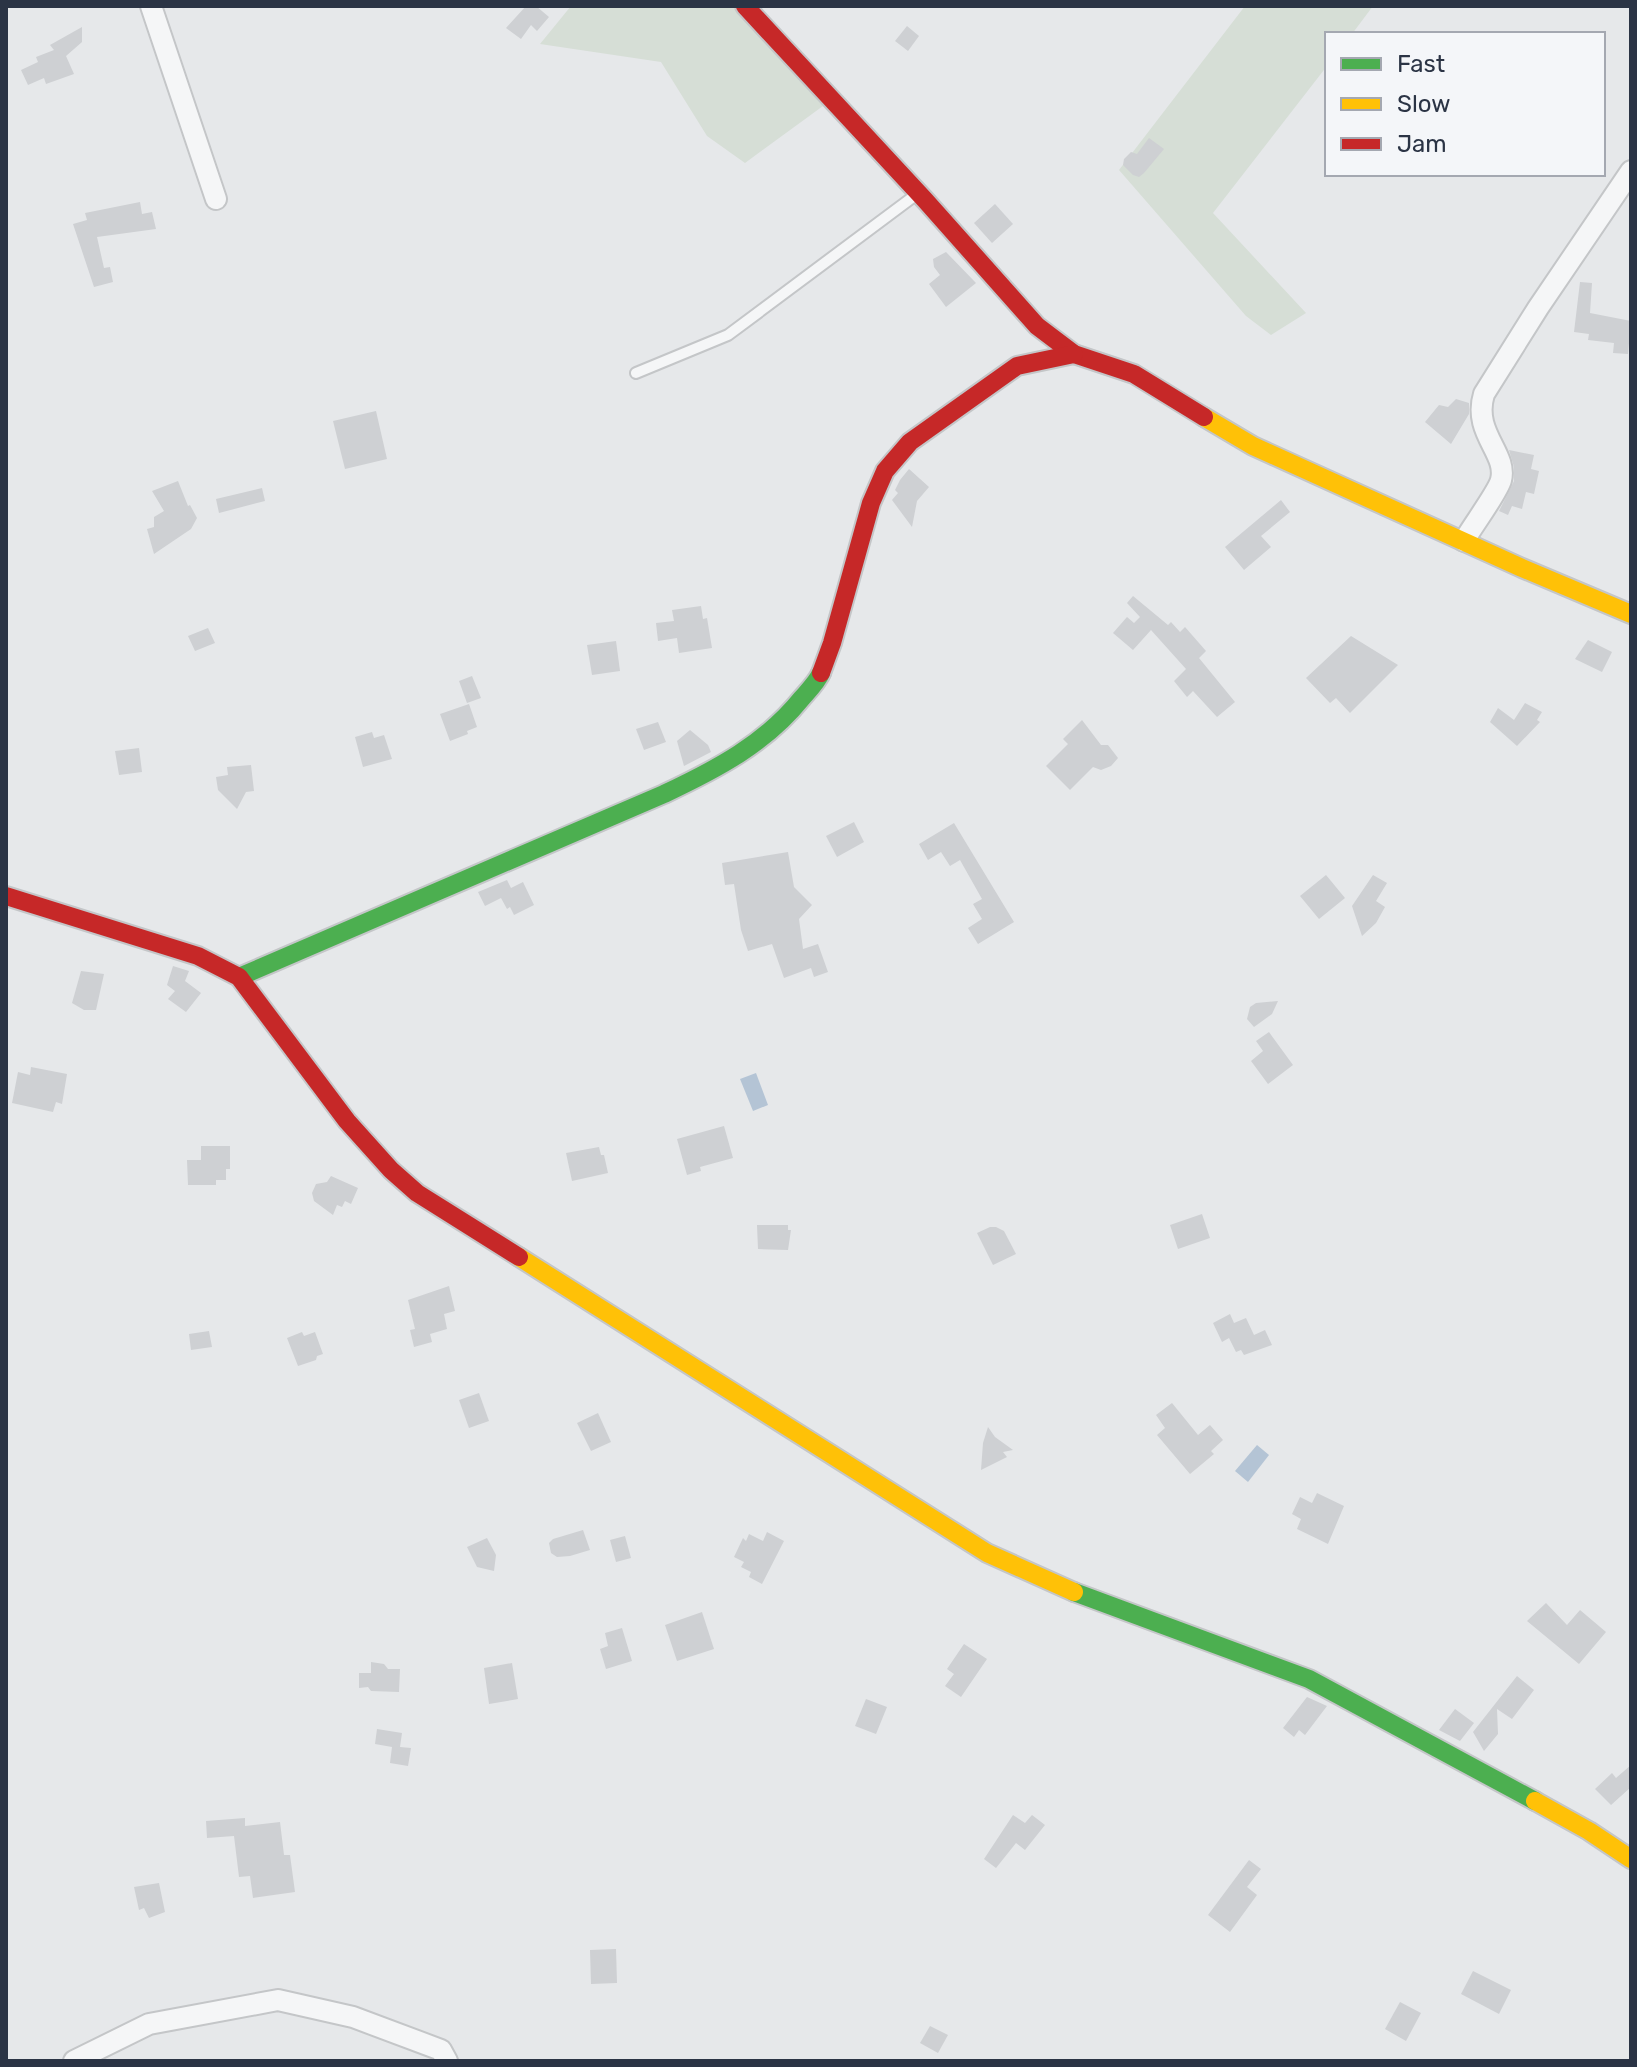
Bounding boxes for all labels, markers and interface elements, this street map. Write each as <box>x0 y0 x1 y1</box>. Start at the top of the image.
legend <box>1325 32 1605 176</box>
text: Fast <box>1397 50 1445 78</box>
text: Slow <box>1397 90 1450 118</box>
text: Jam <box>1397 130 1447 158</box>

